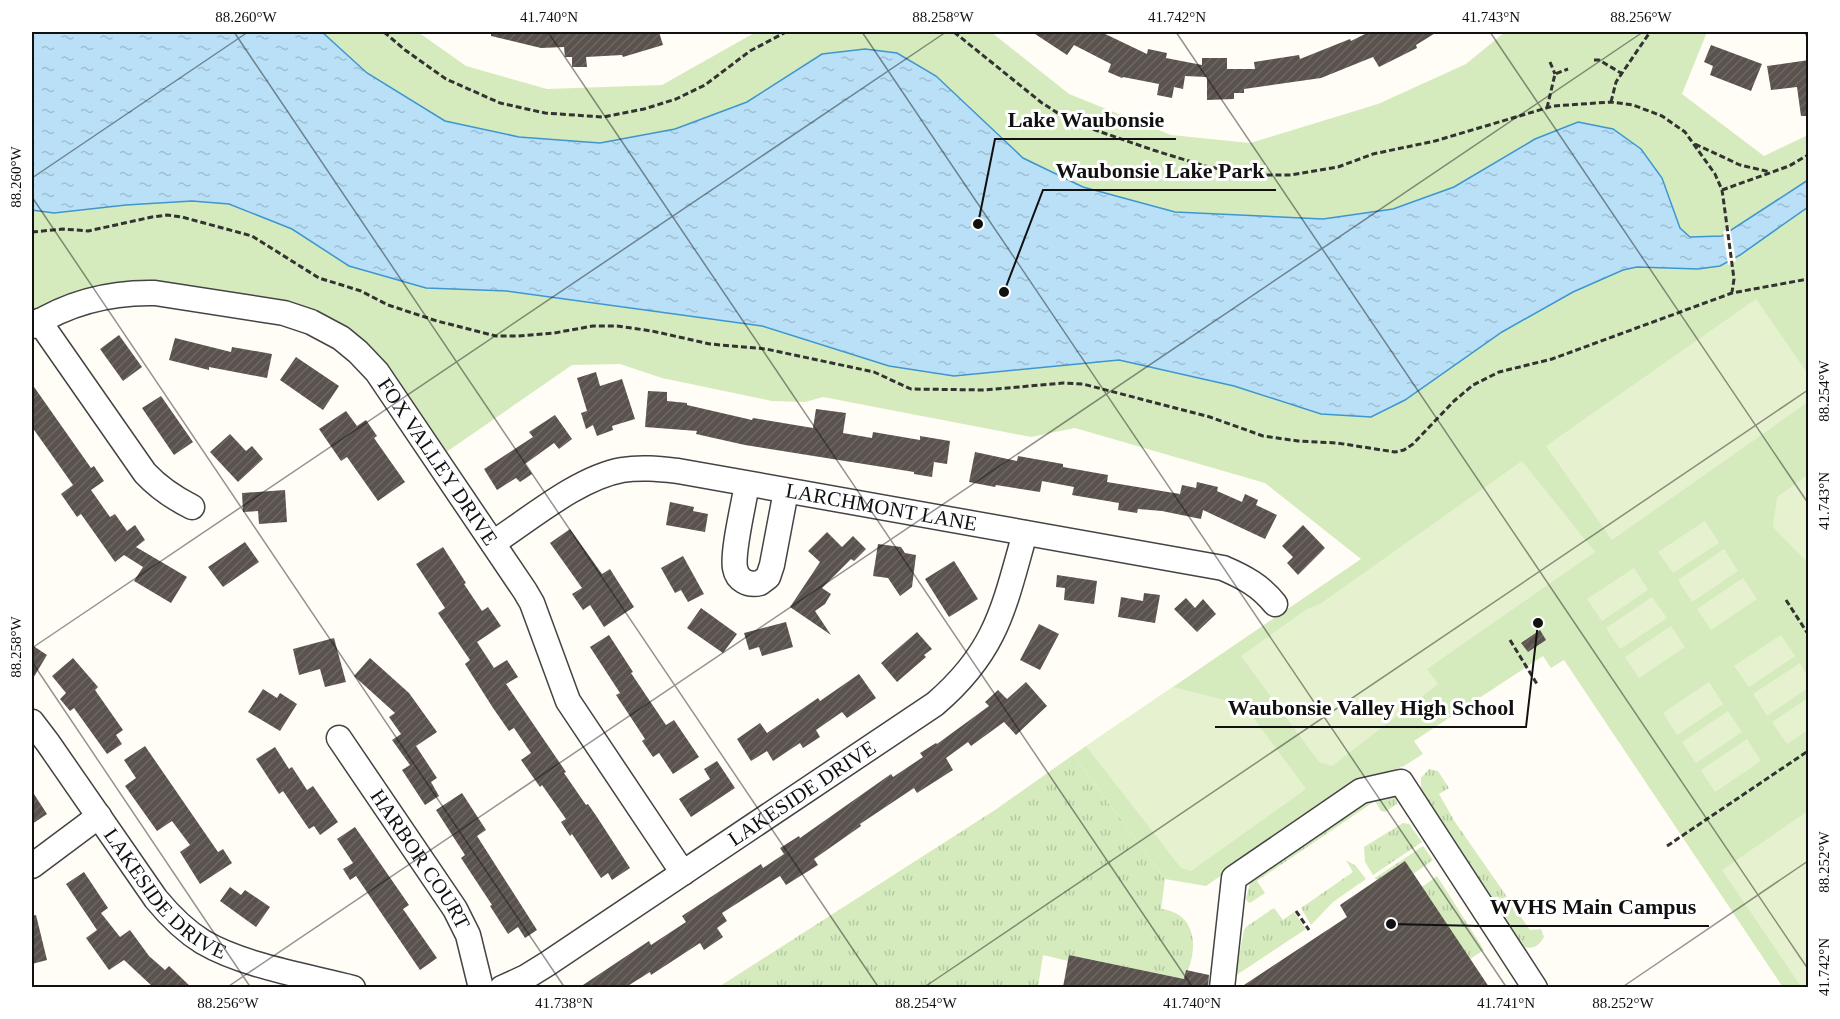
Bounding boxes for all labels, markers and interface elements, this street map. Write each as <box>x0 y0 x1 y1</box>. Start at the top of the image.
text: 88.260°W <box>215 9 278 25</box>
text: 41.740°N <box>520 9 578 25</box>
text: 88.258°W <box>912 9 975 25</box>
text: 41.742°N <box>1148 9 1206 25</box>
text: 41.743°N <box>1462 9 1520 25</box>
text: 88.256°W <box>1610 9 1673 25</box>
callout: Lake Waubonsie <box>995 99 1176 139</box>
text: Lake Waubonsie <box>1008 107 1165 132</box>
text: 88.260°W <box>8 145 24 208</box>
callout: Waubonsie Lake Park <box>1043 150 1276 190</box>
text: Waubonsie Lake Park <box>1055 158 1265 183</box>
text: 88.254°W <box>1816 359 1832 422</box>
street label: FOX VALLEY DRIVE <box>372 373 503 550</box>
text: 41.743°N <box>1816 472 1832 530</box>
street label: LARCHMONT LANE <box>784 478 979 536</box>
text: 88.258°W <box>8 615 24 678</box>
callout: Waubonsie Valley High School <box>1215 687 1526 727</box>
text: Waubonsie Valley High School <box>1228 695 1514 720</box>
street label: LAKESIDE DRIVE <box>724 735 880 851</box>
street label: HARBOR COURT <box>365 785 475 933</box>
street label: LAKESIDE DRIVE <box>99 824 230 964</box>
text: 88.252°W <box>1816 830 1832 893</box>
callout: WVHS Main Campus <box>1478 886 1709 926</box>
text: WVHS Main Campus <box>1490 894 1697 919</box>
text: 41.742°N <box>1816 938 1832 996</box>
text: 88.256°W <box>197 995 260 1011</box>
text: 41.738°N <box>535 995 593 1011</box>
text: 88.254°W <box>895 995 958 1011</box>
text: 41.740°N <box>1163 995 1221 1011</box>
text: 41.741°N <box>1477 995 1535 1011</box>
text: 88.252°W <box>1592 995 1655 1011</box>

